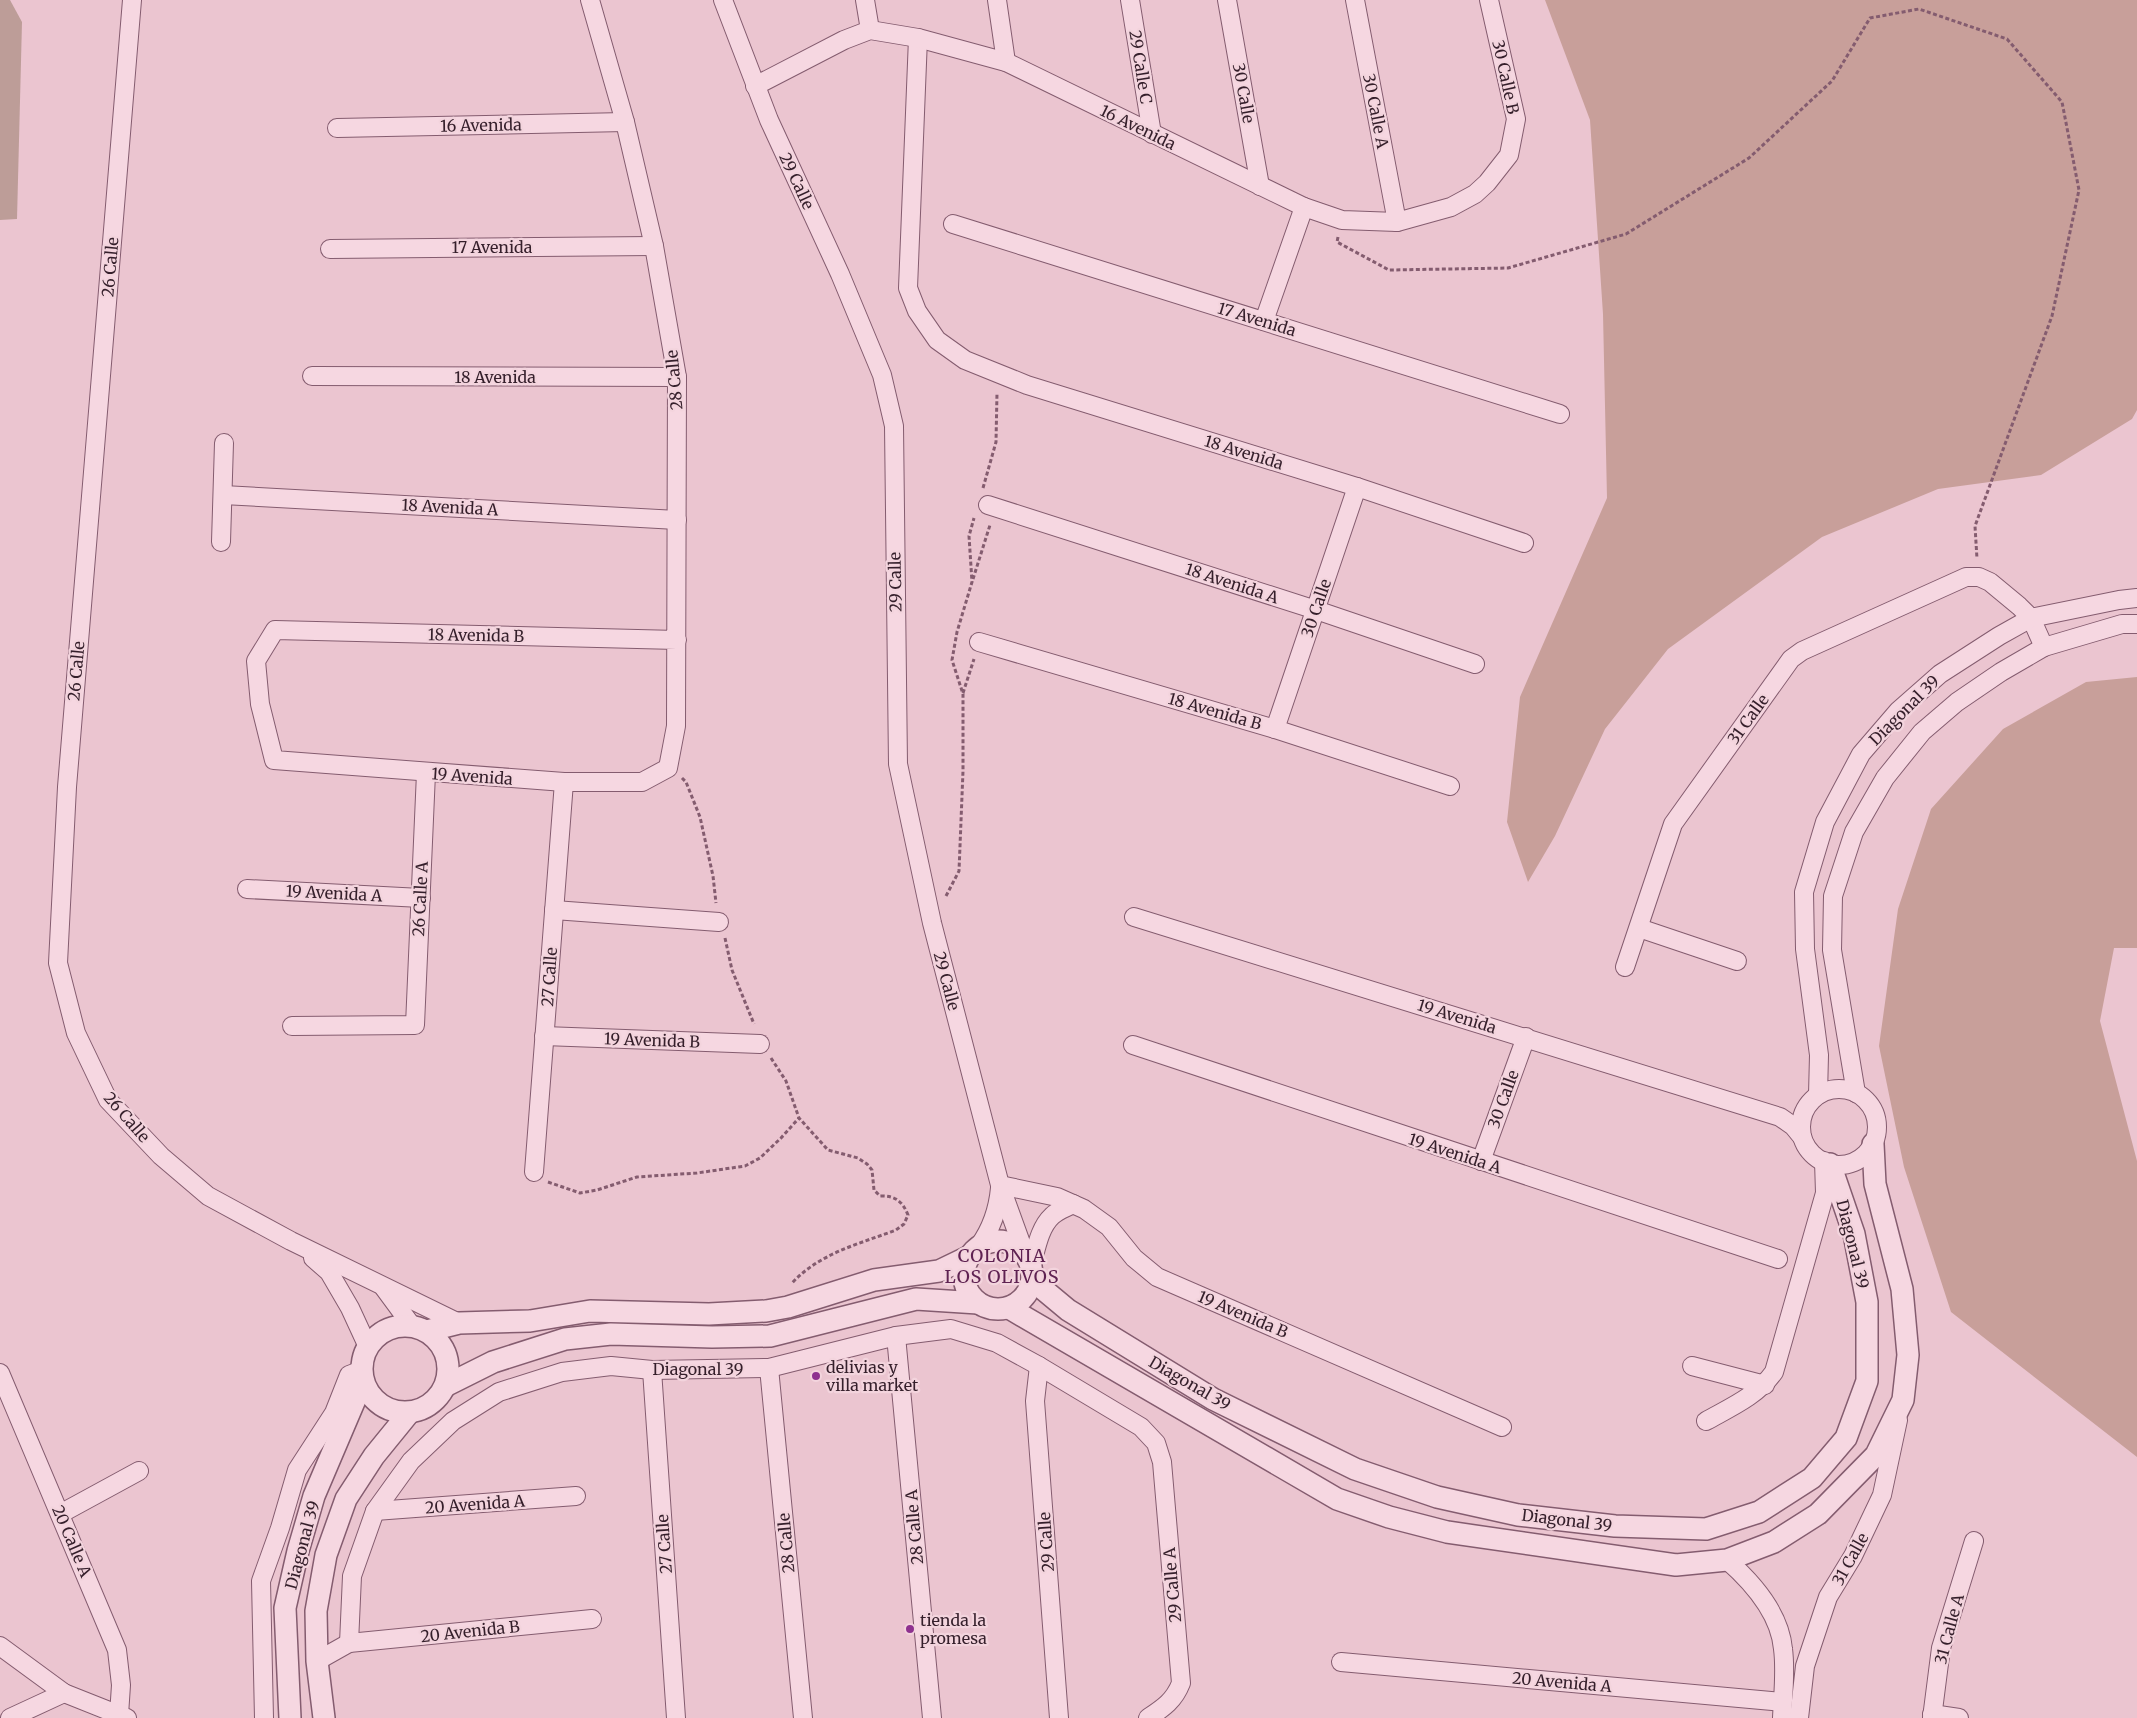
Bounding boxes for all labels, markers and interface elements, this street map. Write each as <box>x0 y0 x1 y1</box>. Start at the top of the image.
street label: 29 Calle C <box>1125 29 1157 105</box>
street label: 30 Calle B <box>1488 38 1524 116</box>
street label: 30 Calle <box>1229 61 1259 125</box>
street label: 30 Calle A <box>1359 72 1393 151</box>
street label: 16 Avenida <box>1097 100 1179 154</box>
street label: 16 Avenida <box>440 114 522 136</box>
street label: 29 Calle <box>775 150 819 212</box>
street label: 26 Calle <box>97 236 123 298</box>
street label: 17 Avenida <box>452 237 533 257</box>
street label: 17 Avenida <box>1215 298 1299 341</box>
street label: 28 Calle <box>661 349 687 411</box>
street label: 18 Avenida <box>454 367 536 387</box>
street label: 18 Avenida <box>1202 430 1286 474</box>
street label: 18 Avenida A <box>401 494 500 520</box>
street label: 29 Calle <box>884 552 906 612</box>
street label: 18 Avenida A <box>1183 559 1282 608</box>
street label: 30 Calle <box>1297 576 1335 640</box>
street label: 18 Avenida B <box>428 624 525 646</box>
street label: 26 Calle <box>63 640 89 702</box>
street label: Diagonal 39 <box>1865 671 1943 749</box>
street label: 18 Avenida B <box>1166 688 1264 734</box>
street label: 31 Calle <box>1723 690 1773 748</box>
street label: 19 Avenida <box>431 763 514 789</box>
street label: 26 Calle A <box>408 860 432 937</box>
street label: 19 Avenida A <box>285 880 383 906</box>
street label: 27 Calle <box>537 947 561 1007</box>
street label: 29 Calle <box>930 949 964 1013</box>
street label: 19 Avenida <box>1415 995 1499 1038</box>
street label: 19 Avenida B <box>604 1028 701 1052</box>
street label: 30 Calle <box>1483 1067 1523 1131</box>
street label: 26 Calle <box>100 1088 154 1146</box>
street label: 19 Avenida A <box>1406 1129 1505 1178</box>
street label: Diagonal 39 <box>1832 1197 1874 1291</box>
district label: COLONIA LOS OLIVOS <box>945 1244 1059 1288</box>
street label: 19 Avenida B <box>1195 1286 1291 1342</box>
street label: Diagonal 39 <box>1146 1352 1234 1414</box>
place label: delivias y villa market <box>825 1357 919 1395</box>
street label: Diagonal 39 <box>652 1359 744 1379</box>
marker: delivias y villa market <box>810 1370 822 1382</box>
street label: 28 Calle A <box>901 1488 927 1565</box>
street label: 20 Avenida A <box>424 1490 526 1517</box>
street label: Diagonal 39 <box>281 1498 323 1592</box>
street label: 20 Calle A <box>48 1502 96 1580</box>
street label: Diagonal 39 <box>1521 1505 1613 1535</box>
street label: 29 Calle <box>1034 1511 1058 1573</box>
street label: 28 Calle <box>773 1512 799 1574</box>
street label: 27 Calle <box>652 1514 676 1574</box>
street label: 31 Calle <box>1827 1529 1873 1589</box>
street label: 29 Calle A <box>1159 1546 1185 1623</box>
street label: 31 Calle A <box>1930 1591 1968 1666</box>
place label: tienda la promesa <box>920 1610 987 1648</box>
street label: 20 Avenida B <box>420 1616 521 1646</box>
marker: tienda la promesa <box>904 1623 916 1635</box>
street label: 20 Avenida A <box>1511 1668 1613 1696</box>

